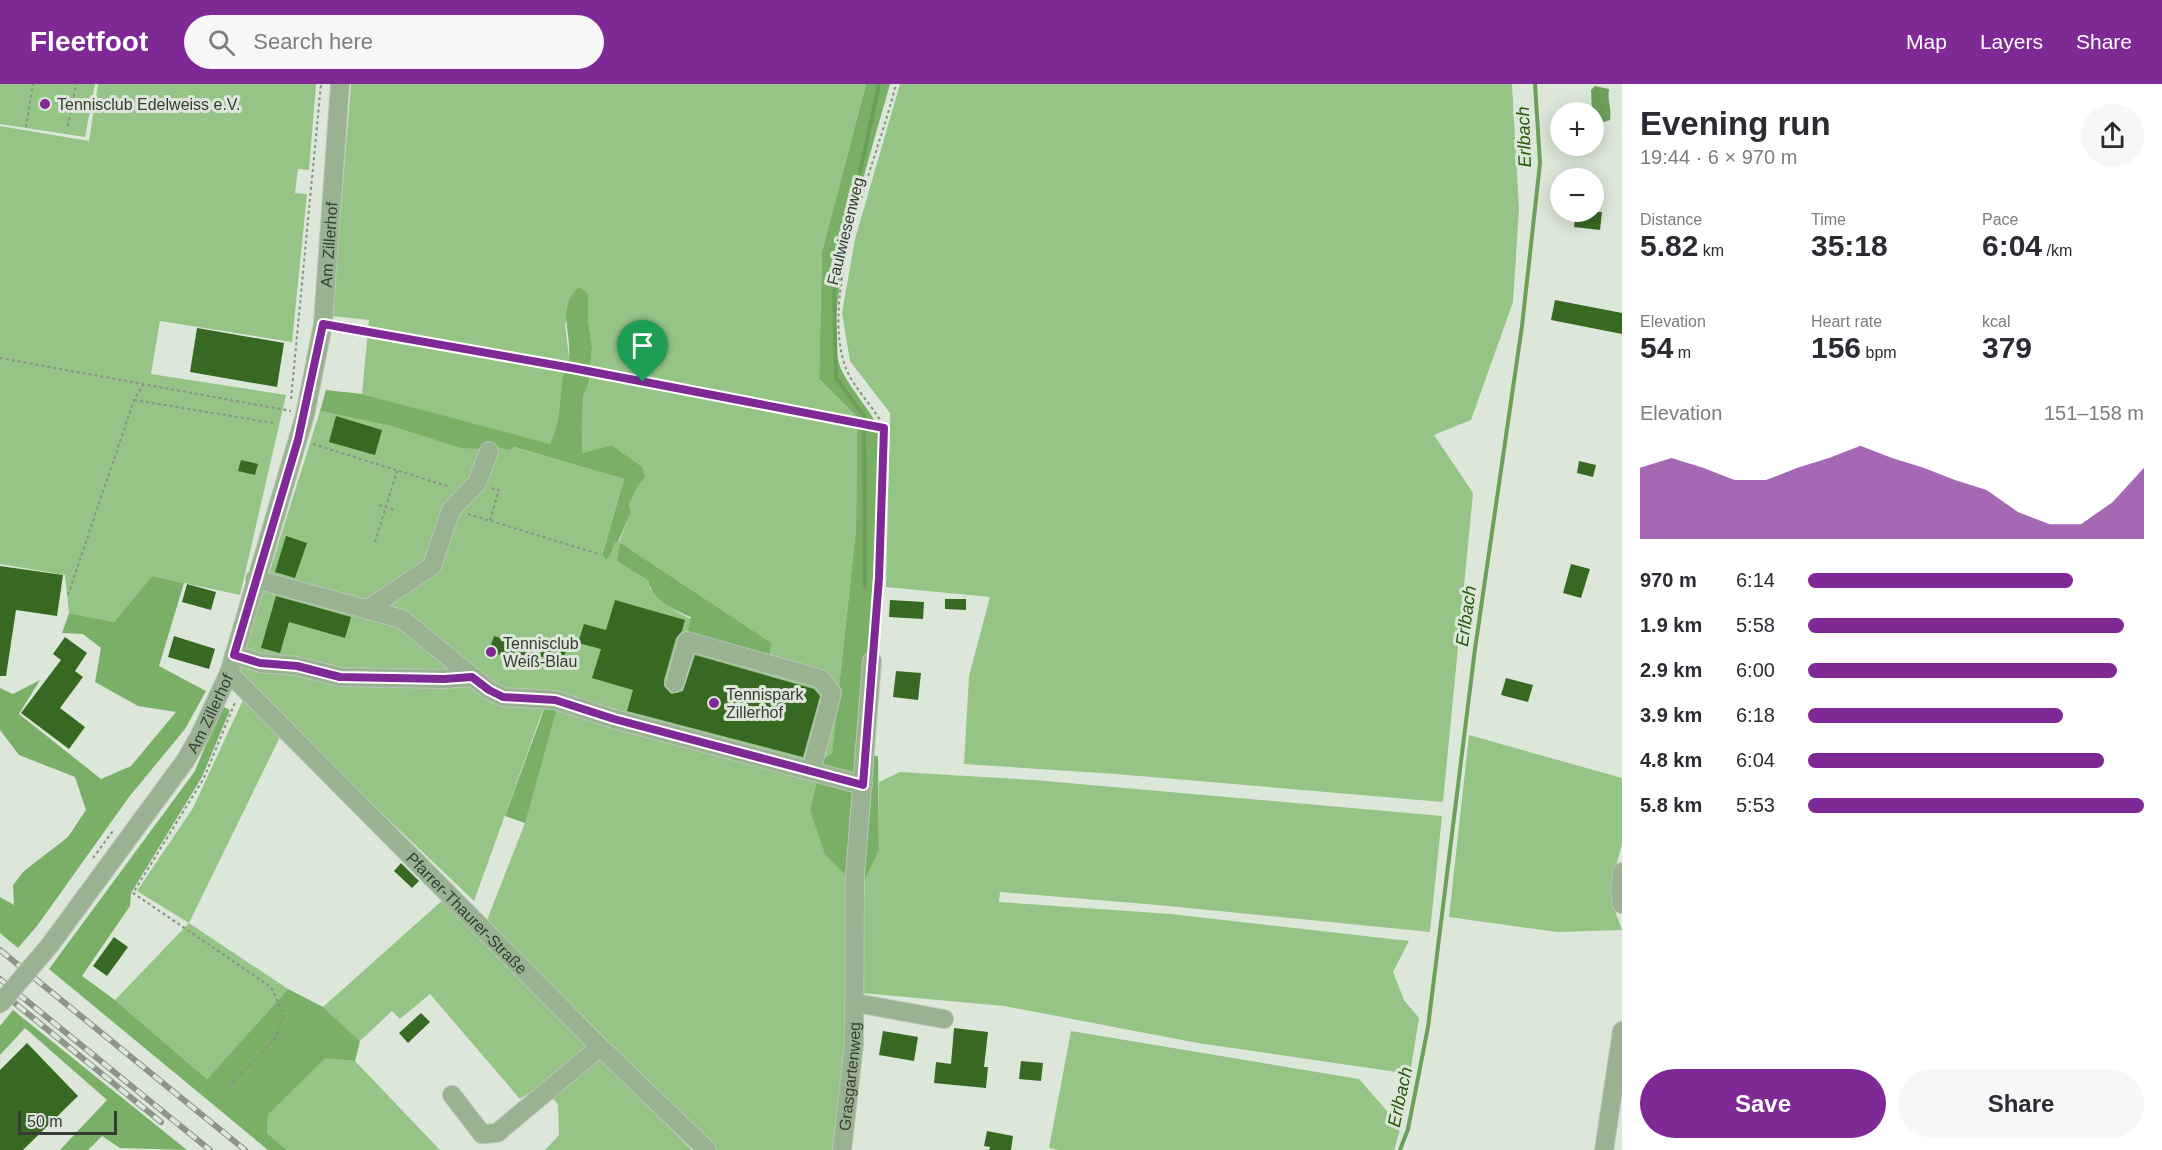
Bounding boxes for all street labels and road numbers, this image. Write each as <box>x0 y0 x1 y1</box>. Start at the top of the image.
street label: Faulwiesenweg <box>824 176 867 287</box>
street label: Am Zillerhof <box>318 201 341 288</box>
street label: Am Zillerhof <box>184 671 237 756</box>
street label: Pfarrer-Thaurer-Straße <box>403 849 530 977</box>
street label: Grasgartenweg <box>836 1022 863 1132</box>

